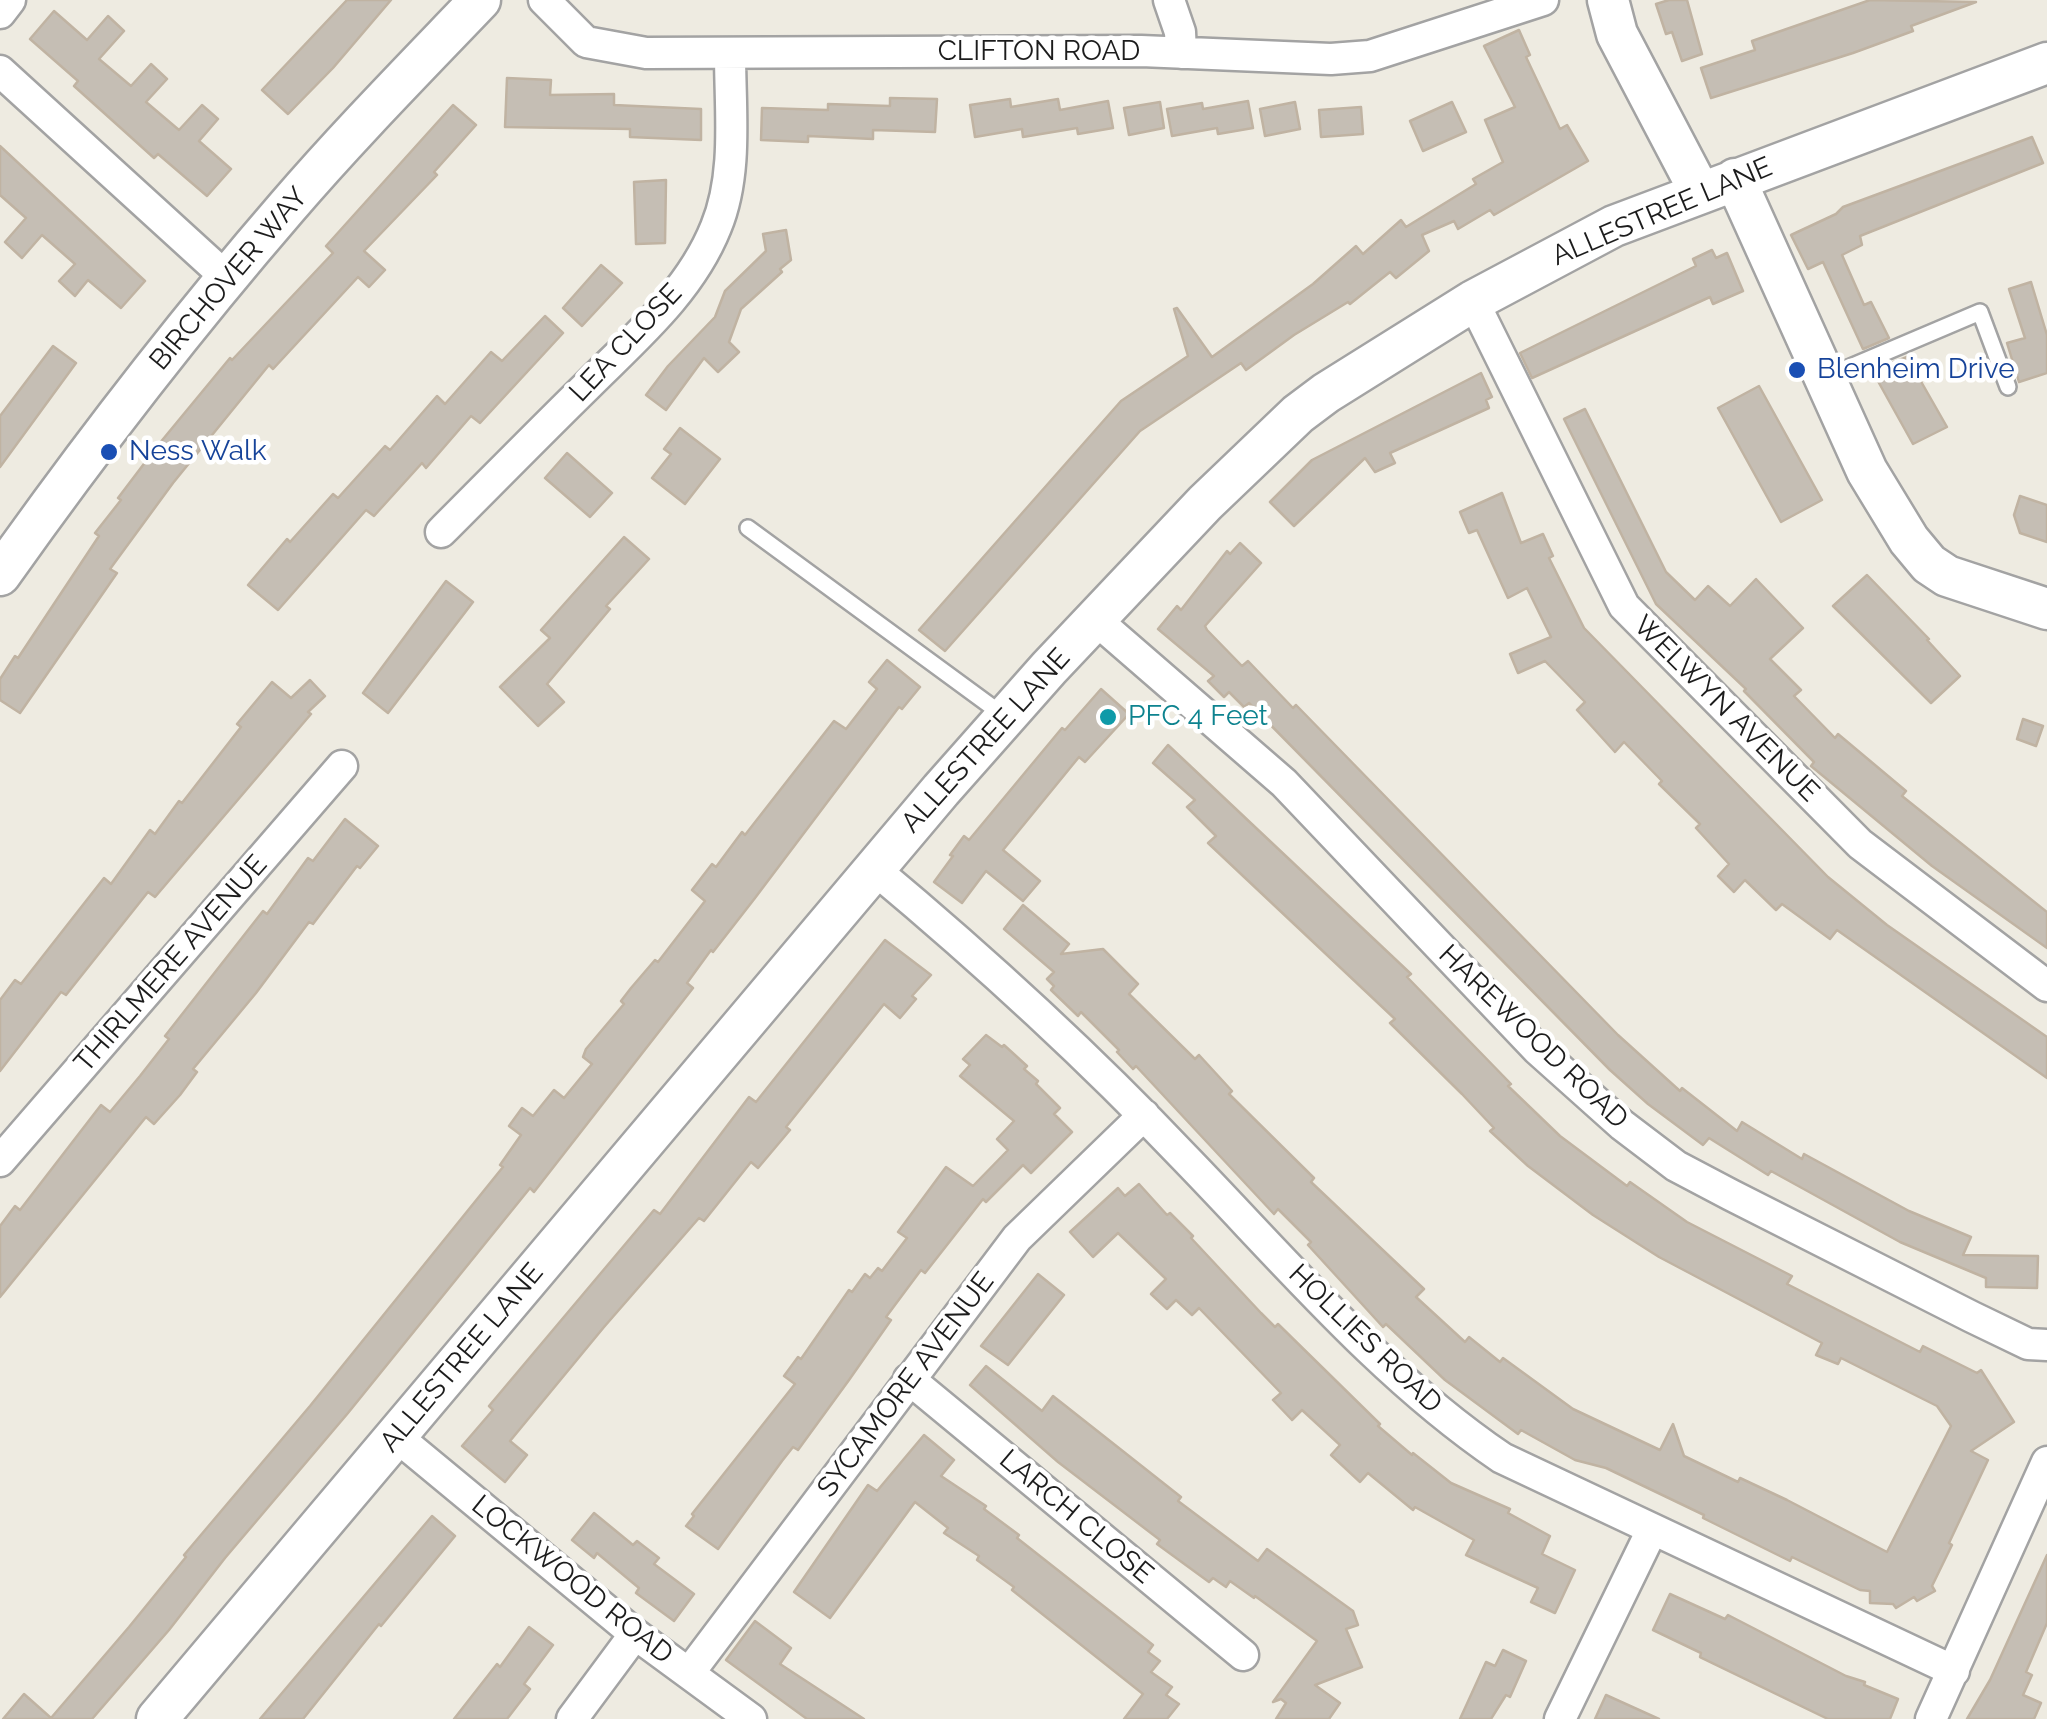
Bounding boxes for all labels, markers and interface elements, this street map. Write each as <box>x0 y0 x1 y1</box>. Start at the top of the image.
street label: CLIFTON ROAD <box>938 35 1140 69</box>
street label: ALLESTREE LANE <box>1547 150 1777 274</box>
street label: BIRCHOVER WAY <box>143 181 315 377</box>
street label: LEA CLOSE <box>563 277 689 409</box>
place label: Blenheim Drive <box>1817 353 2015 387</box>
marker: Blenheim Drive <box>1786 359 1808 381</box>
place label: Ness Walk <box>129 435 267 469</box>
marker: Ness Walk <box>98 441 120 463</box>
street label: WELWYN AVENUE <box>1626 609 1826 809</box>
street label: ALLESTREE LANE <box>895 642 1077 840</box>
place label: PFC 4 Feet <box>1128 700 1268 734</box>
marker: PFC 4 Feet <box>1097 706 1119 728</box>
street label: THIRLMERE AVENUE <box>68 849 274 1079</box>
street label: HAREWOOD ROAD <box>1431 938 1635 1136</box>
street label: ALLESTREE LANE <box>373 1257 551 1459</box>
street label: HOLLIES ROAD <box>1281 1257 1449 1421</box>
street label: SYCAMORE AVENUE <box>811 1266 1001 1504</box>
street label: LARCH CLOSE <box>992 1443 1160 1591</box>
street label: LOCKWOOD ROAD <box>465 1489 679 1671</box>

